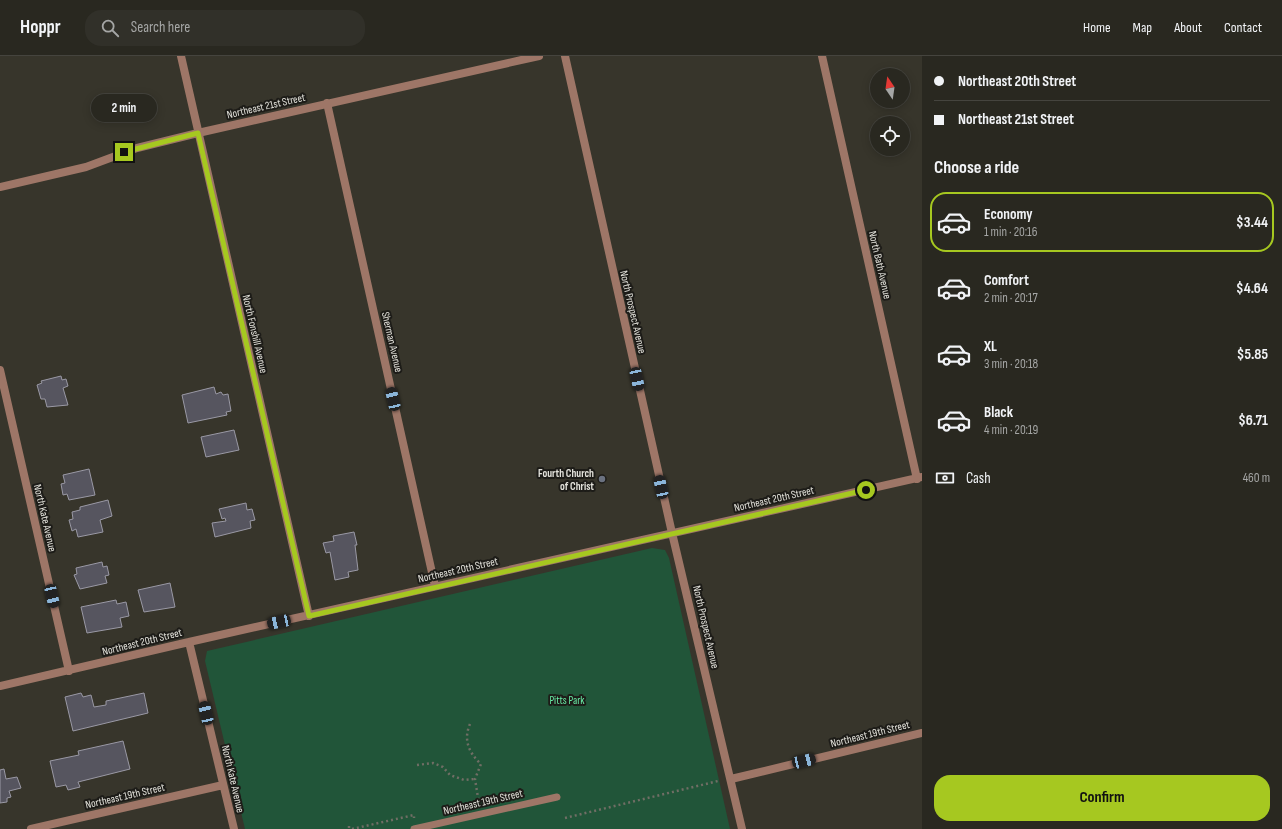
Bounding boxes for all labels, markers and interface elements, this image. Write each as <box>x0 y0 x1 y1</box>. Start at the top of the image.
search box <box>85 10 365 46</box>
text: Hoppr <box>20 16 61 39</box>
icon: search <box>99 17 121 39</box>
text: Search here <box>131 18 190 37</box>
text: Home <box>1083 19 1111 36</box>
text: Map <box>1133 19 1152 36</box>
text: About <box>1174 19 1202 36</box>
text: Contact <box>1224 19 1262 36</box>
north arrow <box>870 68 910 108</box>
map controls <box>870 68 910 156</box>
text: Northeast 20th Street <box>958 72 1076 91</box>
street label: Northeast 21st Street <box>226 91 307 121</box>
callout: 2 min <box>91 94 157 122</box>
text: 2 min <box>112 100 136 116</box>
text: Northeast 21st Street <box>958 110 1074 129</box>
button: locate <box>870 116 910 156</box>
route end <box>115 143 133 161</box>
text: Choose a ride <box>934 157 1019 178</box>
icon: car <box>936 204 972 240</box>
text: Economy <box>984 205 1033 224</box>
text: $3.44 <box>1236 213 1268 232</box>
text: 1 min · 20:16 <box>984 224 1037 240</box>
street label: North Bath Avenue <box>866 230 894 300</box>
street label: North Prospect Avenue <box>617 269 649 355</box>
icon: car <box>936 270 972 306</box>
text: Comfort <box>984 271 1029 290</box>
text: $4.64 <box>1236 279 1268 298</box>
text: 2 min · 20:17 <box>984 290 1038 306</box>
street label: North Fonshill Avenue <box>240 294 270 374</box>
street label: Sherman Avenue <box>379 310 405 374</box>
icon: car <box>936 336 972 372</box>
text: XL <box>984 337 997 356</box>
text: $5.85 <box>1237 345 1268 364</box>
text: 3 min · 20:18 <box>984 356 1038 372</box>
car <box>629 366 645 392</box>
car <box>384 386 402 412</box>
icon: car <box>936 402 972 438</box>
text: Black <box>984 403 1013 422</box>
text: $6.71 <box>1238 411 1268 430</box>
text: 4 min · 20:19 <box>984 422 1038 438</box>
place label: Fourth Church of Christ <box>538 467 594 493</box>
icon: cash <box>934 467 956 489</box>
text: Cash <box>966 469 991 488</box>
text: 460 m <box>1243 470 1270 486</box>
marker: Fourth Church of Christ <box>597 474 607 484</box>
car <box>653 474 669 500</box>
route start <box>857 481 875 499</box>
street label: North Kate Avenue <box>31 483 59 553</box>
street label: Northeast 20th Street <box>733 483 816 515</box>
street label: Northeast 20th Street <box>417 554 500 586</box>
car <box>43 583 61 609</box>
street label: North Prospect Avenue <box>690 584 722 670</box>
car <box>266 614 292 630</box>
street label: Northeast 20th Street <box>101 626 184 658</box>
park label: Pitts Park <box>549 694 585 707</box>
car <box>197 700 215 726</box>
street label: Northeast 19th Street <box>829 718 912 750</box>
street label: North Kate Avenue <box>219 744 247 814</box>
car <box>791 752 817 770</box>
button: Confirm <box>934 775 1270 821</box>
street label: Northeast 19th Street <box>84 780 167 811</box>
street label: Northeast 19th Street <box>442 786 525 817</box>

